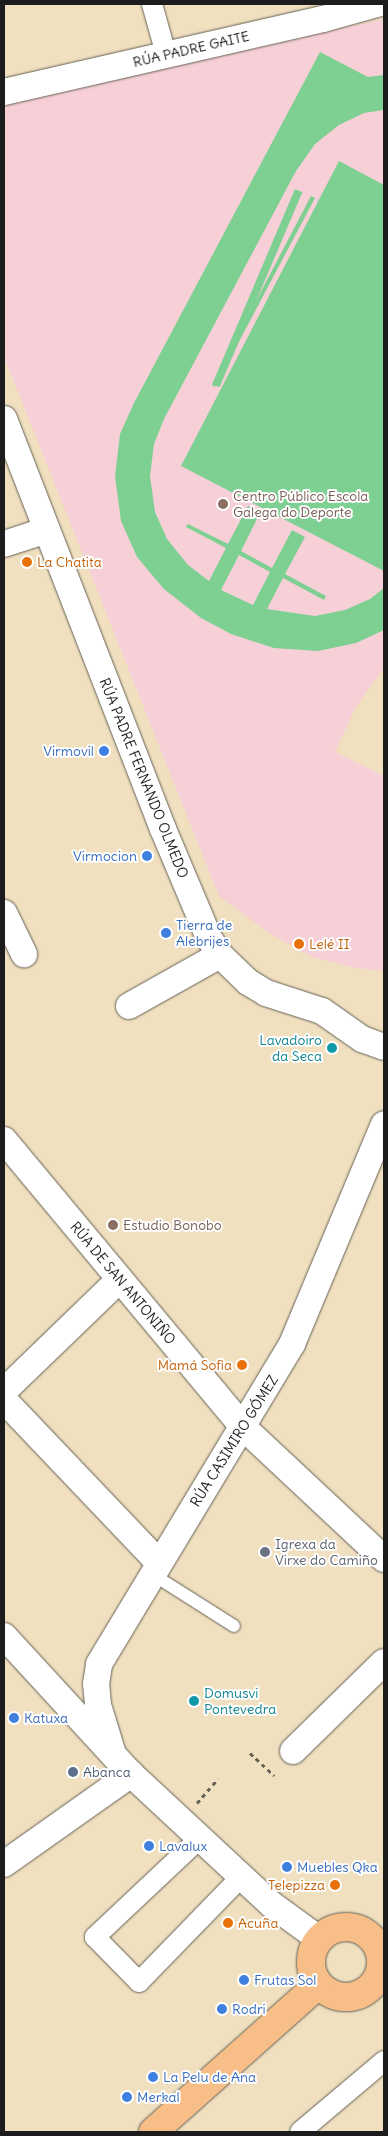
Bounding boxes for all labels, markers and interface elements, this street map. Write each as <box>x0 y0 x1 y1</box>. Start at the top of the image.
street label: RÚA PADRE GAITE <box>131 27 251 71</box>
place label: Centro Público Escola Galega do Deporte <box>233 488 368 520</box>
marker: Centro Público Escola Galega do Deporte <box>217 498 229 510</box>
place label: La Chatita <box>37 554 102 570</box>
marker: La Chatita <box>21 556 33 568</box>
street label: RÚA PADRE FERNANDO OLMEDO <box>96 675 192 881</box>
place label: Virmovil <box>43 743 94 759</box>
marker: Virmovil <box>98 745 110 757</box>
place label: Virmocion <box>73 848 137 864</box>
marker: Virmocion <box>141 850 153 862</box>
place label: Tierra de Alebrijes <box>176 917 232 950</box>
marker: Tierra de Alebrijes <box>160 927 172 939</box>
place label: Lelé II <box>309 936 350 952</box>
marker: Lelé II <box>293 938 305 950</box>
place label: Lavadoiro da Seca <box>259 1032 322 1064</box>
marker: Lavadoiro da Seca <box>326 1042 338 1054</box>
place label: Estudio Bonobo <box>123 1217 222 1233</box>
street label: RÚA DE SAN ANTONIÑO <box>67 1218 179 1348</box>
marker: Estudio Bonobo <box>107 1219 119 1231</box>
place label: Mamá Sofìa <box>158 1357 232 1373</box>
marker: Mamá Sofìa <box>236 1359 248 1371</box>
street label: RÚA CASIMIRO GÓMEZ <box>187 1372 281 1510</box>
place label: Igrexa da Virxe do Camiño <box>275 1536 378 1568</box>
marker: Igrexa da Virxe do Camiño <box>259 1546 271 1558</box>
place label: Domusvi Pontevedra <box>204 1685 276 1718</box>
marker: Domusvi Pontevedra <box>188 1695 200 1707</box>
place label: Katuxa <box>24 1710 68 1726</box>
marker: Katuxa <box>8 1712 20 1724</box>
place label: Abanca <box>83 1764 131 1780</box>
marker: Abanca <box>67 1766 79 1778</box>
place label: Lavalux <box>159 1838 207 1854</box>
marker: Lavalux <box>143 1840 155 1852</box>
place label: Muebles Qka <box>297 1859 378 1875</box>
marker: Muebles Qka <box>281 1861 293 1873</box>
place label: Telepizza <box>268 1877 325 1893</box>
marker: Telepizza <box>329 1879 341 1891</box>
place label: Acuña <box>238 1915 278 1931</box>
marker: Acuña <box>222 1917 234 1929</box>
place label: Frutas Sol <box>254 1972 316 1988</box>
marker: Frutas Sol <box>238 1974 250 1986</box>
place label: Rodri <box>232 2001 266 2017</box>
marker: Rodri <box>216 2003 228 2015</box>
place label: La Pelu de Ana <box>163 2069 256 2085</box>
marker: La Pelu de Ana <box>147 2071 159 2083</box>
place label: Merkal <box>137 2089 180 2105</box>
marker: Merkal <box>121 2091 133 2103</box>

